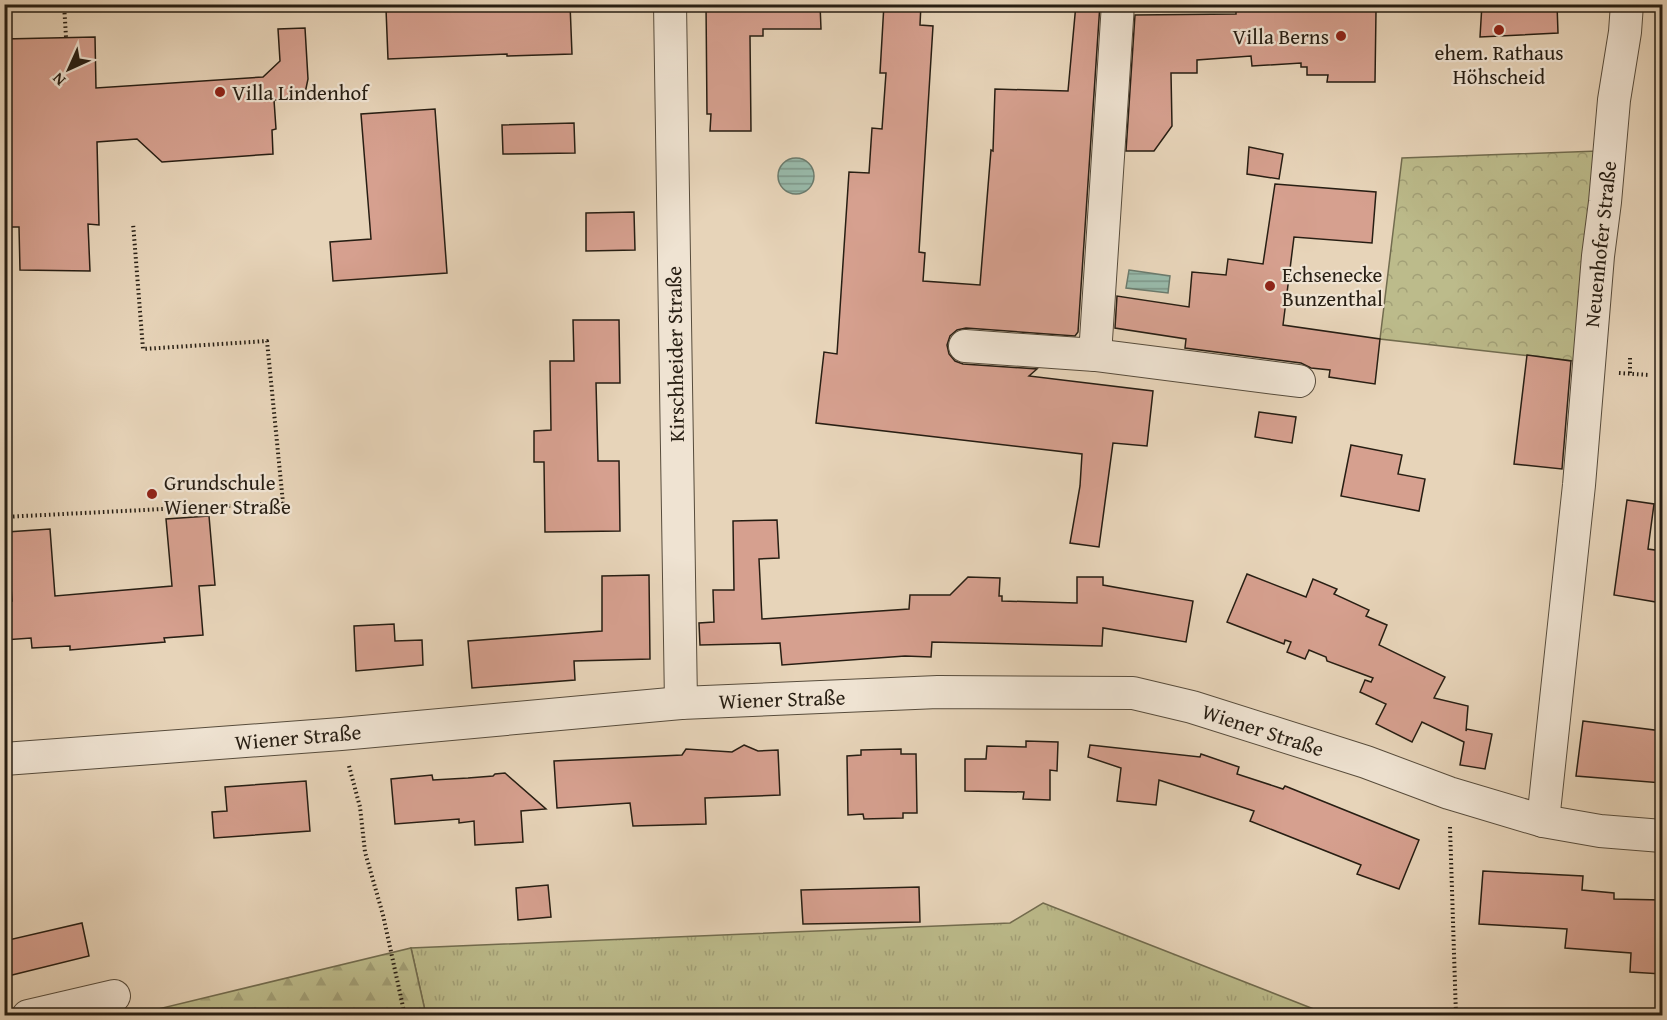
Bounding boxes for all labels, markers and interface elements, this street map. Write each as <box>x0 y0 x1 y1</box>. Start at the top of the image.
place label: Villa Berns <box>1232 21 1329 52</box>
marker: ehem. Rathaus Höhscheid <box>1492 23 1506 37</box>
marker: Villa Berns <box>1334 29 1348 43</box>
place label: ehem. Rathaus Höhscheid <box>1434 37 1564 92</box>
north arrow <box>39 39 99 99</box>
text: N <box>46 67 71 92</box>
place label: Villa Lindenhof <box>232 77 370 108</box>
marker: Villa Lindenhof <box>213 85 227 99</box>
street label: Neuenhofer Straße <box>1576 159 1624 329</box>
place label: Echsenecke Bunzenthal <box>1282 259 1383 314</box>
street label: Kirschheider Straße <box>658 266 692 442</box>
marker: Echsenecke Bunzenthal <box>1263 279 1277 293</box>
place label: Grundschule Wiener Straße <box>164 467 291 522</box>
marker: Grundschule Wiener Straße <box>145 487 159 501</box>
street label: Wiener Straße <box>718 681 846 717</box>
street label: Wiener Straße <box>1198 696 1328 764</box>
street label: Wiener Straße <box>234 716 363 758</box>

